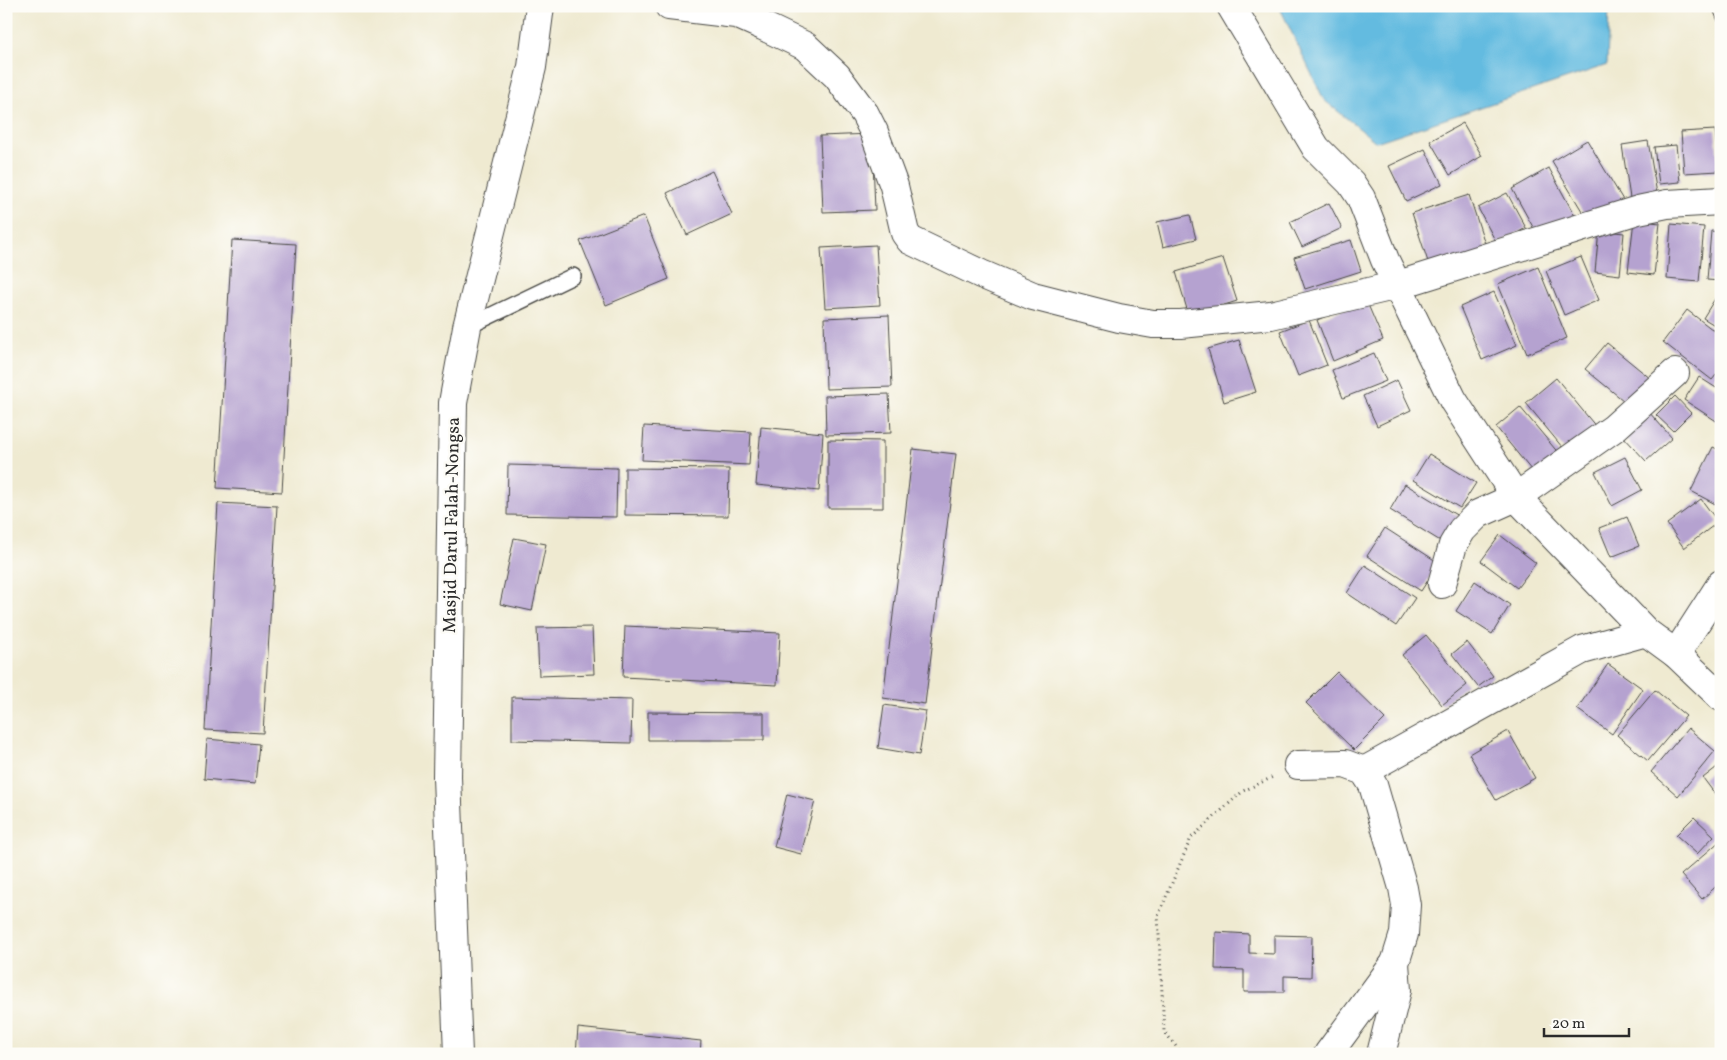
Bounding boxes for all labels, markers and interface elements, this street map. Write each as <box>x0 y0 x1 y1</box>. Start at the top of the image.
street label: Masjid Darul Falah-Nongsa <box>438 417 467 633</box>
scale bar <box>1544 1005 1630 1037</box>
text: 20 m <box>1552 1014 1585 1035</box>

